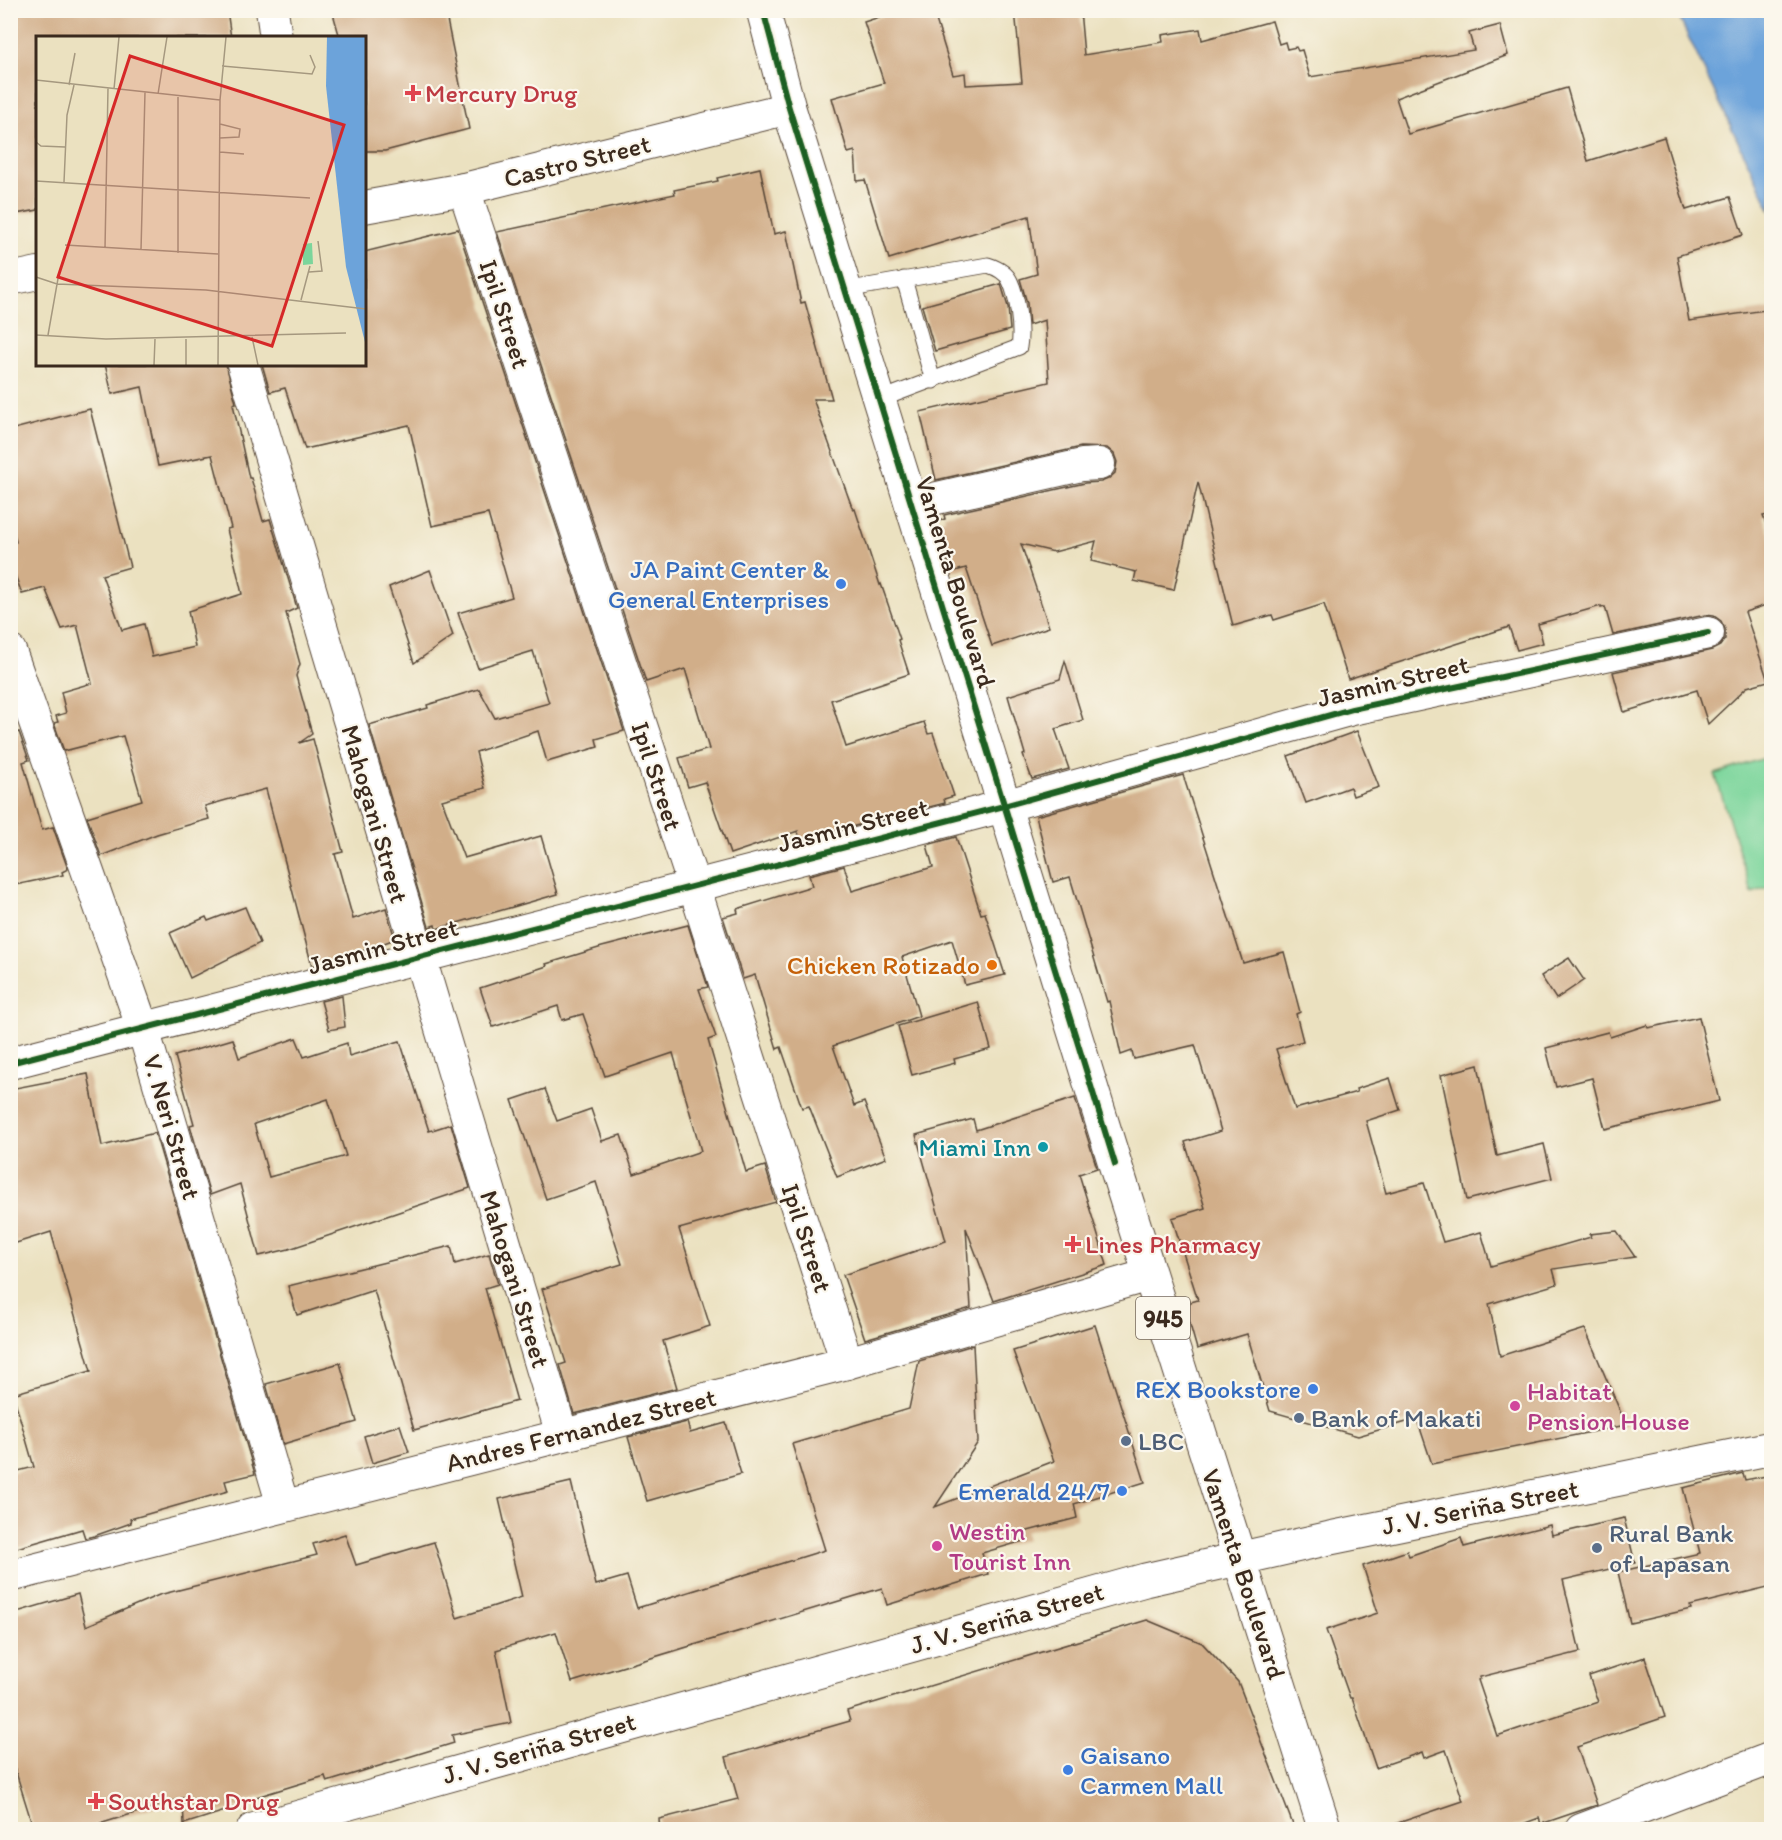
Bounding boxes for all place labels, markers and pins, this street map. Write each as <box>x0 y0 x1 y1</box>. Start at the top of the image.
place label: Mercury Drug <box>425 77 578 109</box>
marker: Mercury Drug <box>406 86 420 100</box>
place label: JA Paint Center & General Enterprises <box>608 553 829 615</box>
marker: JA Paint Center & General Enterprises <box>834 577 848 591</box>
place label: Chicken Rotizado <box>787 949 980 981</box>
marker: Chicken Rotizado <box>985 958 999 972</box>
place label: Miami Inn <box>918 1131 1031 1163</box>
marker: Miami Inn <box>1036 1140 1050 1154</box>
place label: Lines Pharmacy <box>1085 1228 1261 1260</box>
marker: Lines Pharmacy <box>1066 1237 1080 1251</box>
place label: REX Bookstore <box>1135 1373 1301 1405</box>
place label: Habitat Pension House <box>1527 1375 1690 1437</box>
marker: REX Bookstore <box>1306 1382 1320 1396</box>
marker: Habitat Pension House <box>1508 1399 1522 1413</box>
place label: Bank of Makati <box>1311 1402 1481 1434</box>
marker: Bank of Makati <box>1292 1411 1306 1425</box>
place label: LBC <box>1138 1425 1184 1457</box>
marker: LBC <box>1119 1434 1133 1448</box>
place label: Emerald 24/7 <box>958 1475 1110 1507</box>
marker: Emerald 24/7 <box>1115 1484 1129 1498</box>
place label: Westin Tourist Inn <box>949 1515 1071 1577</box>
place label: Rural Bank of Lapasan <box>1609 1517 1734 1579</box>
marker: Westin Tourist Inn <box>930 1539 944 1553</box>
marker: Rural Bank of Lapasan <box>1590 1541 1604 1555</box>
place label: Gaisano Carmen Mall <box>1080 1739 1223 1801</box>
marker: Gaisano Carmen Mall <box>1061 1763 1075 1777</box>
place label: Southstar Drug <box>108 1785 280 1817</box>
marker: Southstar Drug <box>89 1794 103 1808</box>

